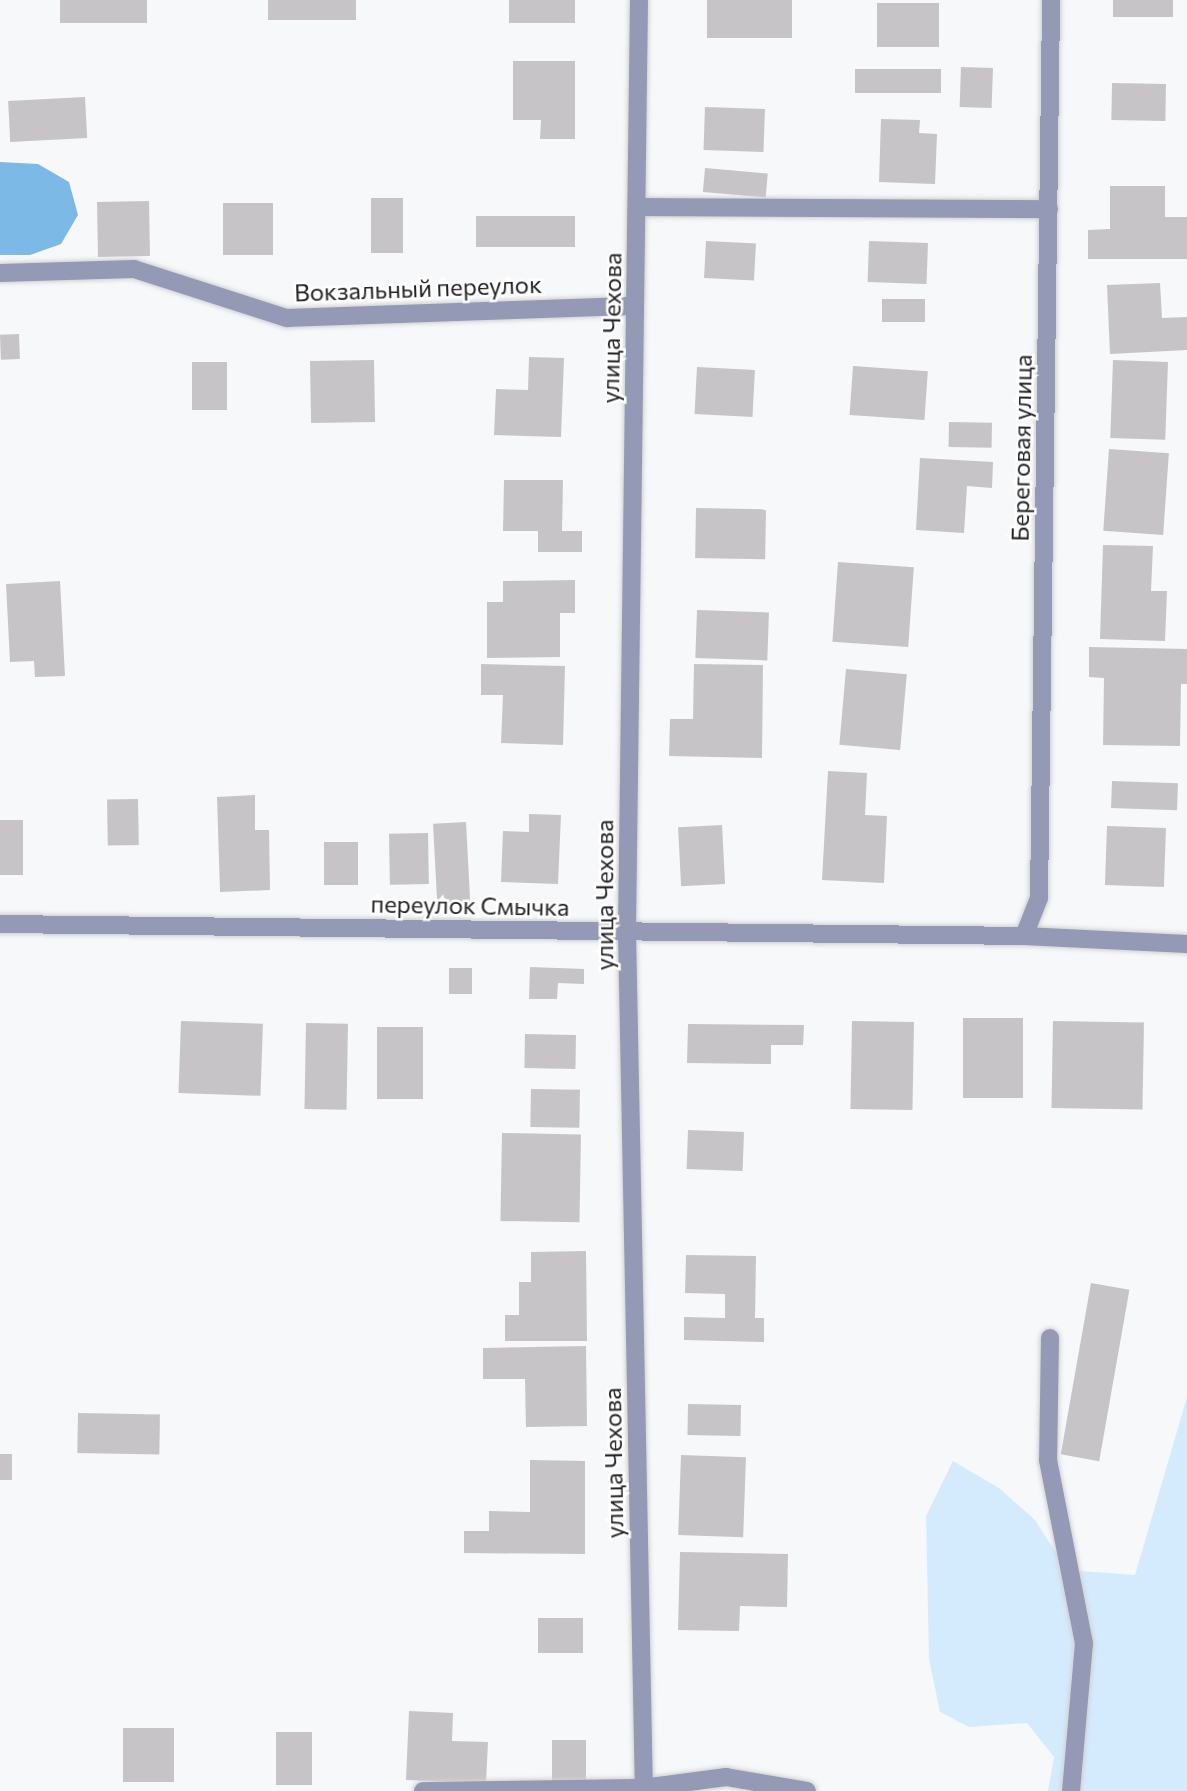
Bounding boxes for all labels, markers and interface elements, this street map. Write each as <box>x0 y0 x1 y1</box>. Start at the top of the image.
street label: улица Чехова <box>595 252 627 404</box>
street label: Вокзальный переулок <box>294 269 542 307</box>
street label: Береговая улица <box>1005 354 1037 542</box>
street label: улица Чехова <box>590 820 618 970</box>
street label: переулок Смычка <box>370 889 570 921</box>
street label: улица Чехова <box>597 1387 629 1539</box>

